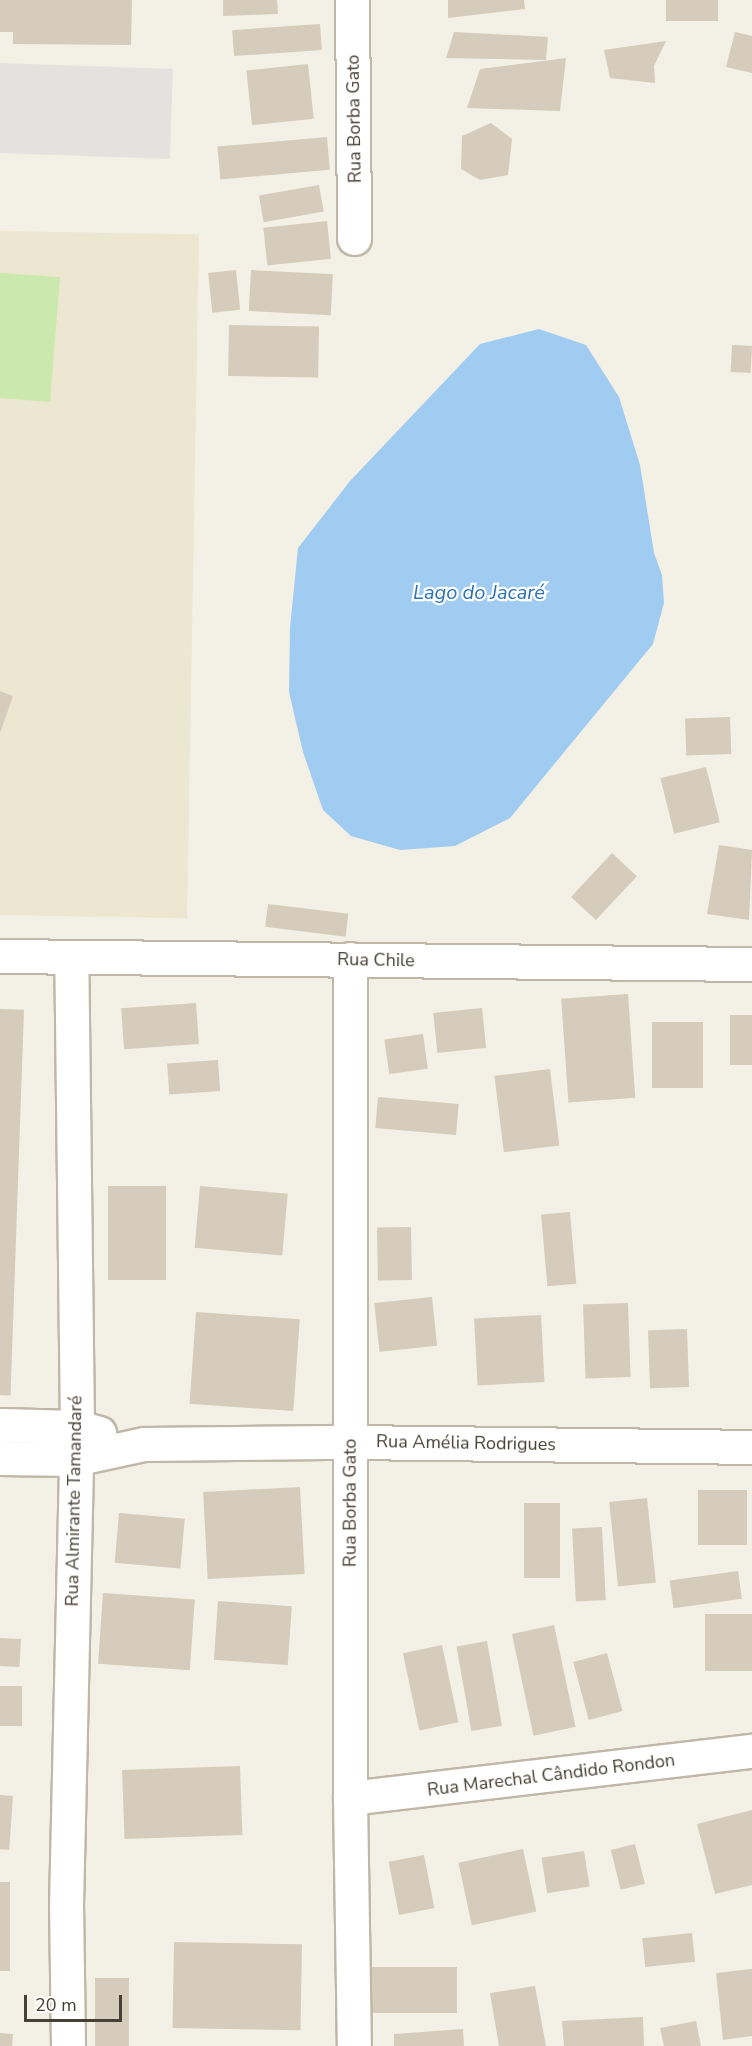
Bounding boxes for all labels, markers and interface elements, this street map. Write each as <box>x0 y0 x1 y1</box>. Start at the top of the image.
street label: Rua Borba Gato <box>342 55 366 183</box>
water label: Lago do Jacaré <box>413 580 545 604</box>
street label: Rua Chile <box>337 949 415 971</box>
street label: Rua Almirante Tamandaré <box>61 1395 87 1607</box>
street label: Rua Amélia Rodrigues <box>376 1431 556 1455</box>
street label: Rua Borba Gato <box>339 1439 361 1567</box>
street label: Rua Marechal Cândido Rondon <box>426 1749 676 1801</box>
scale bar <box>27 1983 124 2021</box>
text: 20 m <box>35 1993 77 2017</box>

